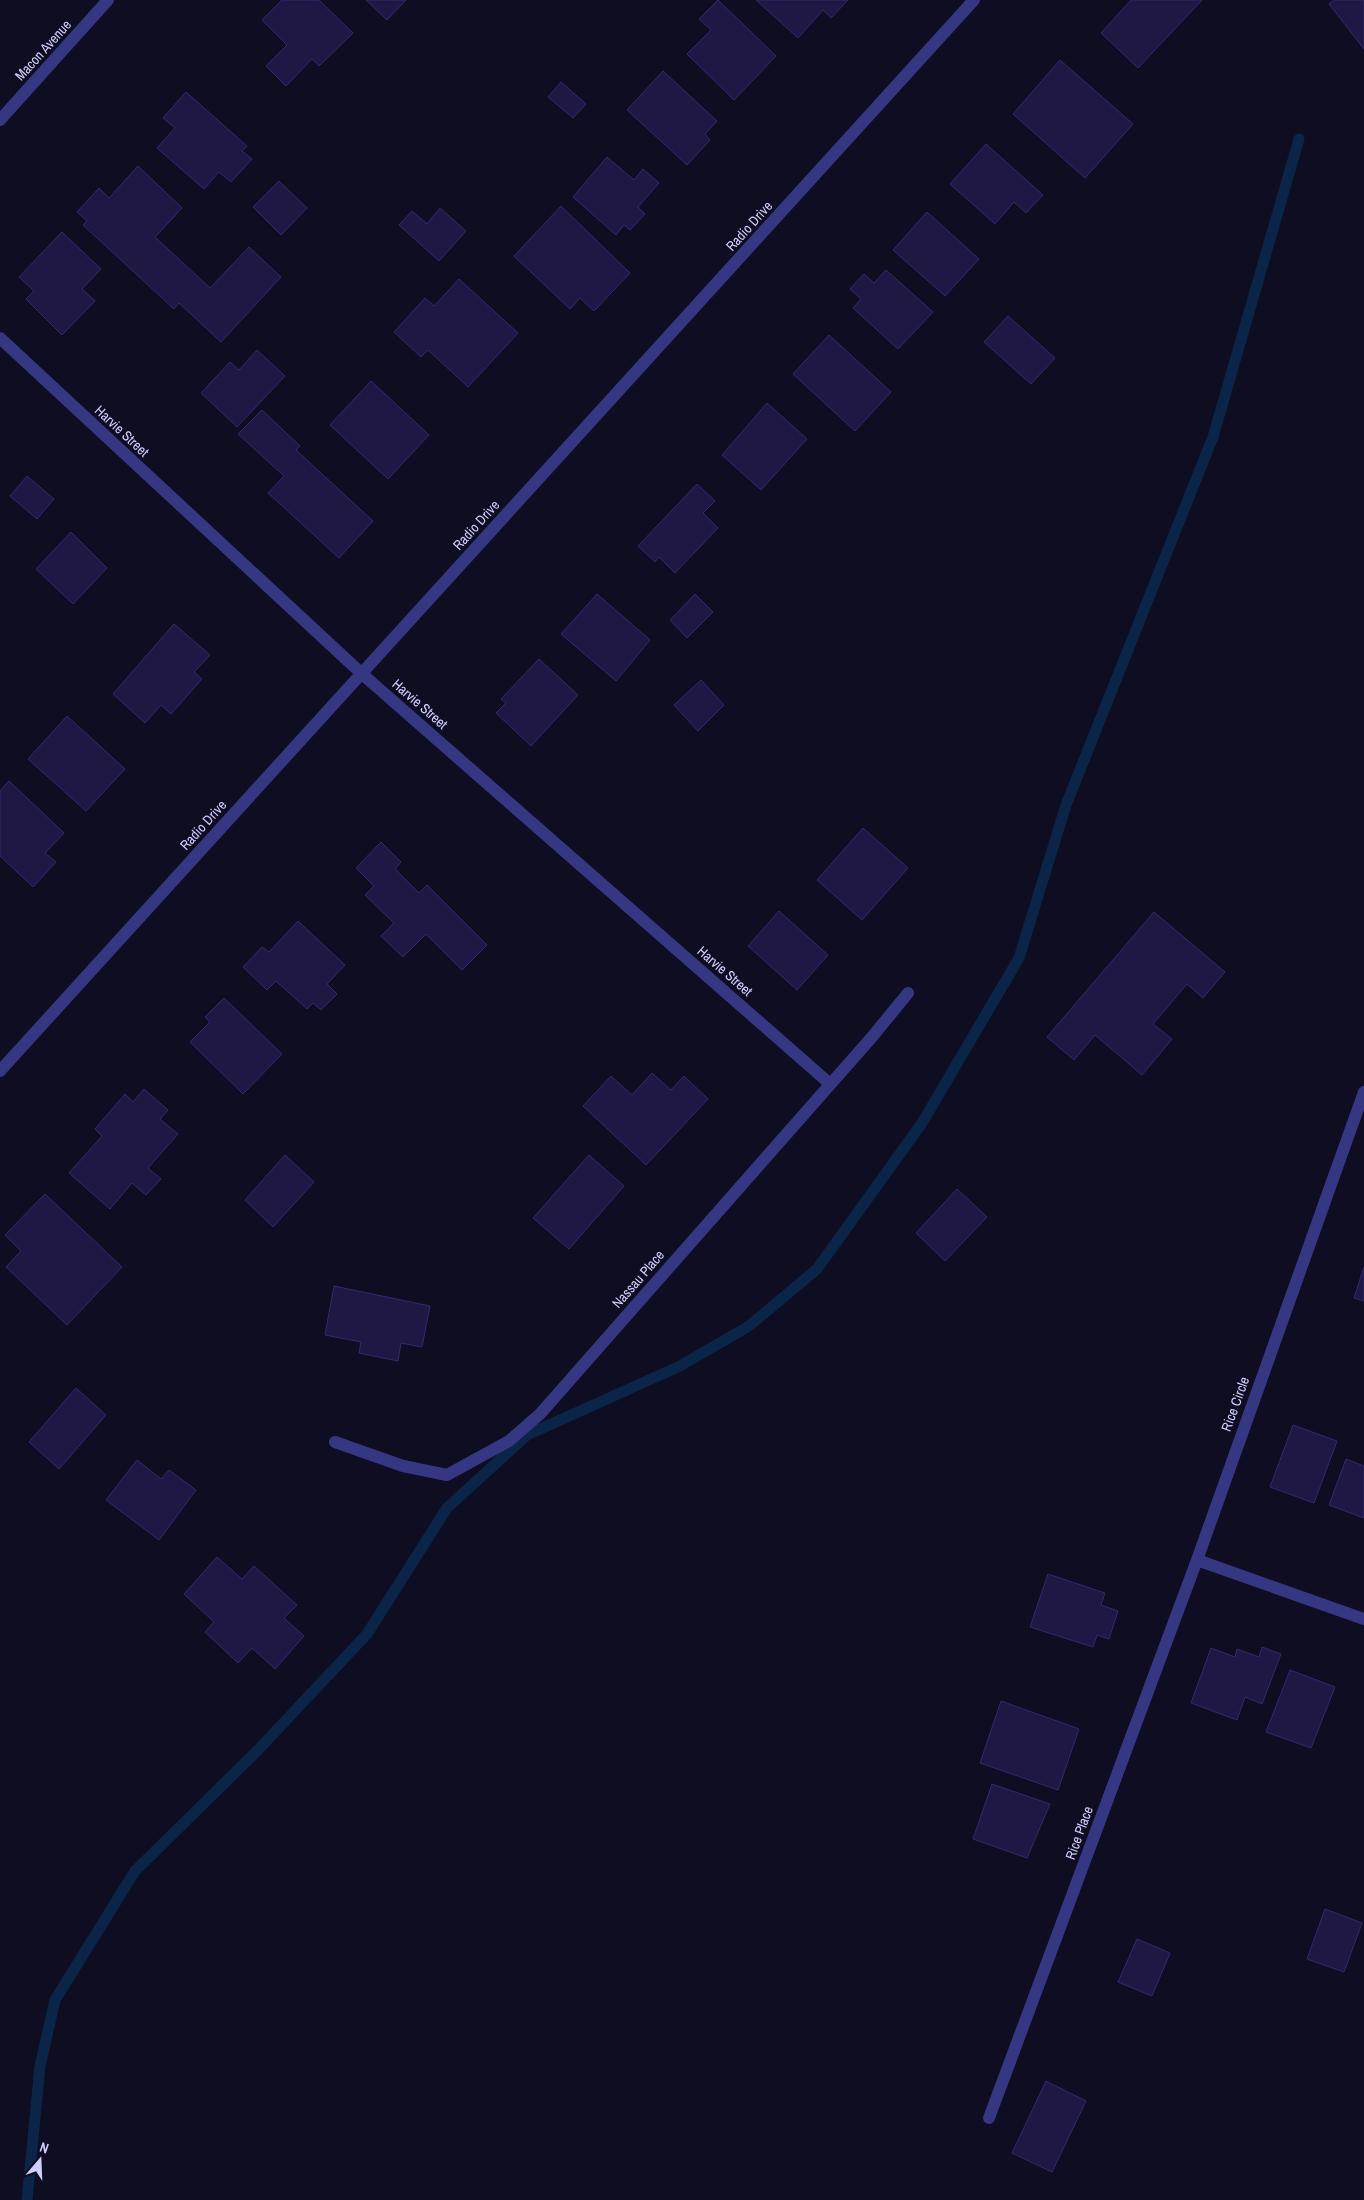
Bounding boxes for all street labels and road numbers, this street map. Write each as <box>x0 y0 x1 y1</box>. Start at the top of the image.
street label: Macon Avenue <box>11 16 75 84</box>
street label: Radio Drive <box>722 197 776 255</box>
street label: Harvie Street <box>91 401 153 461</box>
street label: Radio Drive <box>449 496 503 554</box>
street label: Harvie Street <box>389 675 451 733</box>
street label: Radio Drive <box>176 796 230 854</box>
street label: Harvie Street <box>694 942 756 1000</box>
street label: Nassau Place <box>608 1246 668 1312</box>
street label: Rice Circle <box>1217 1374 1253 1434</box>
street label: Rice Place <box>1061 1804 1097 1862</box>

